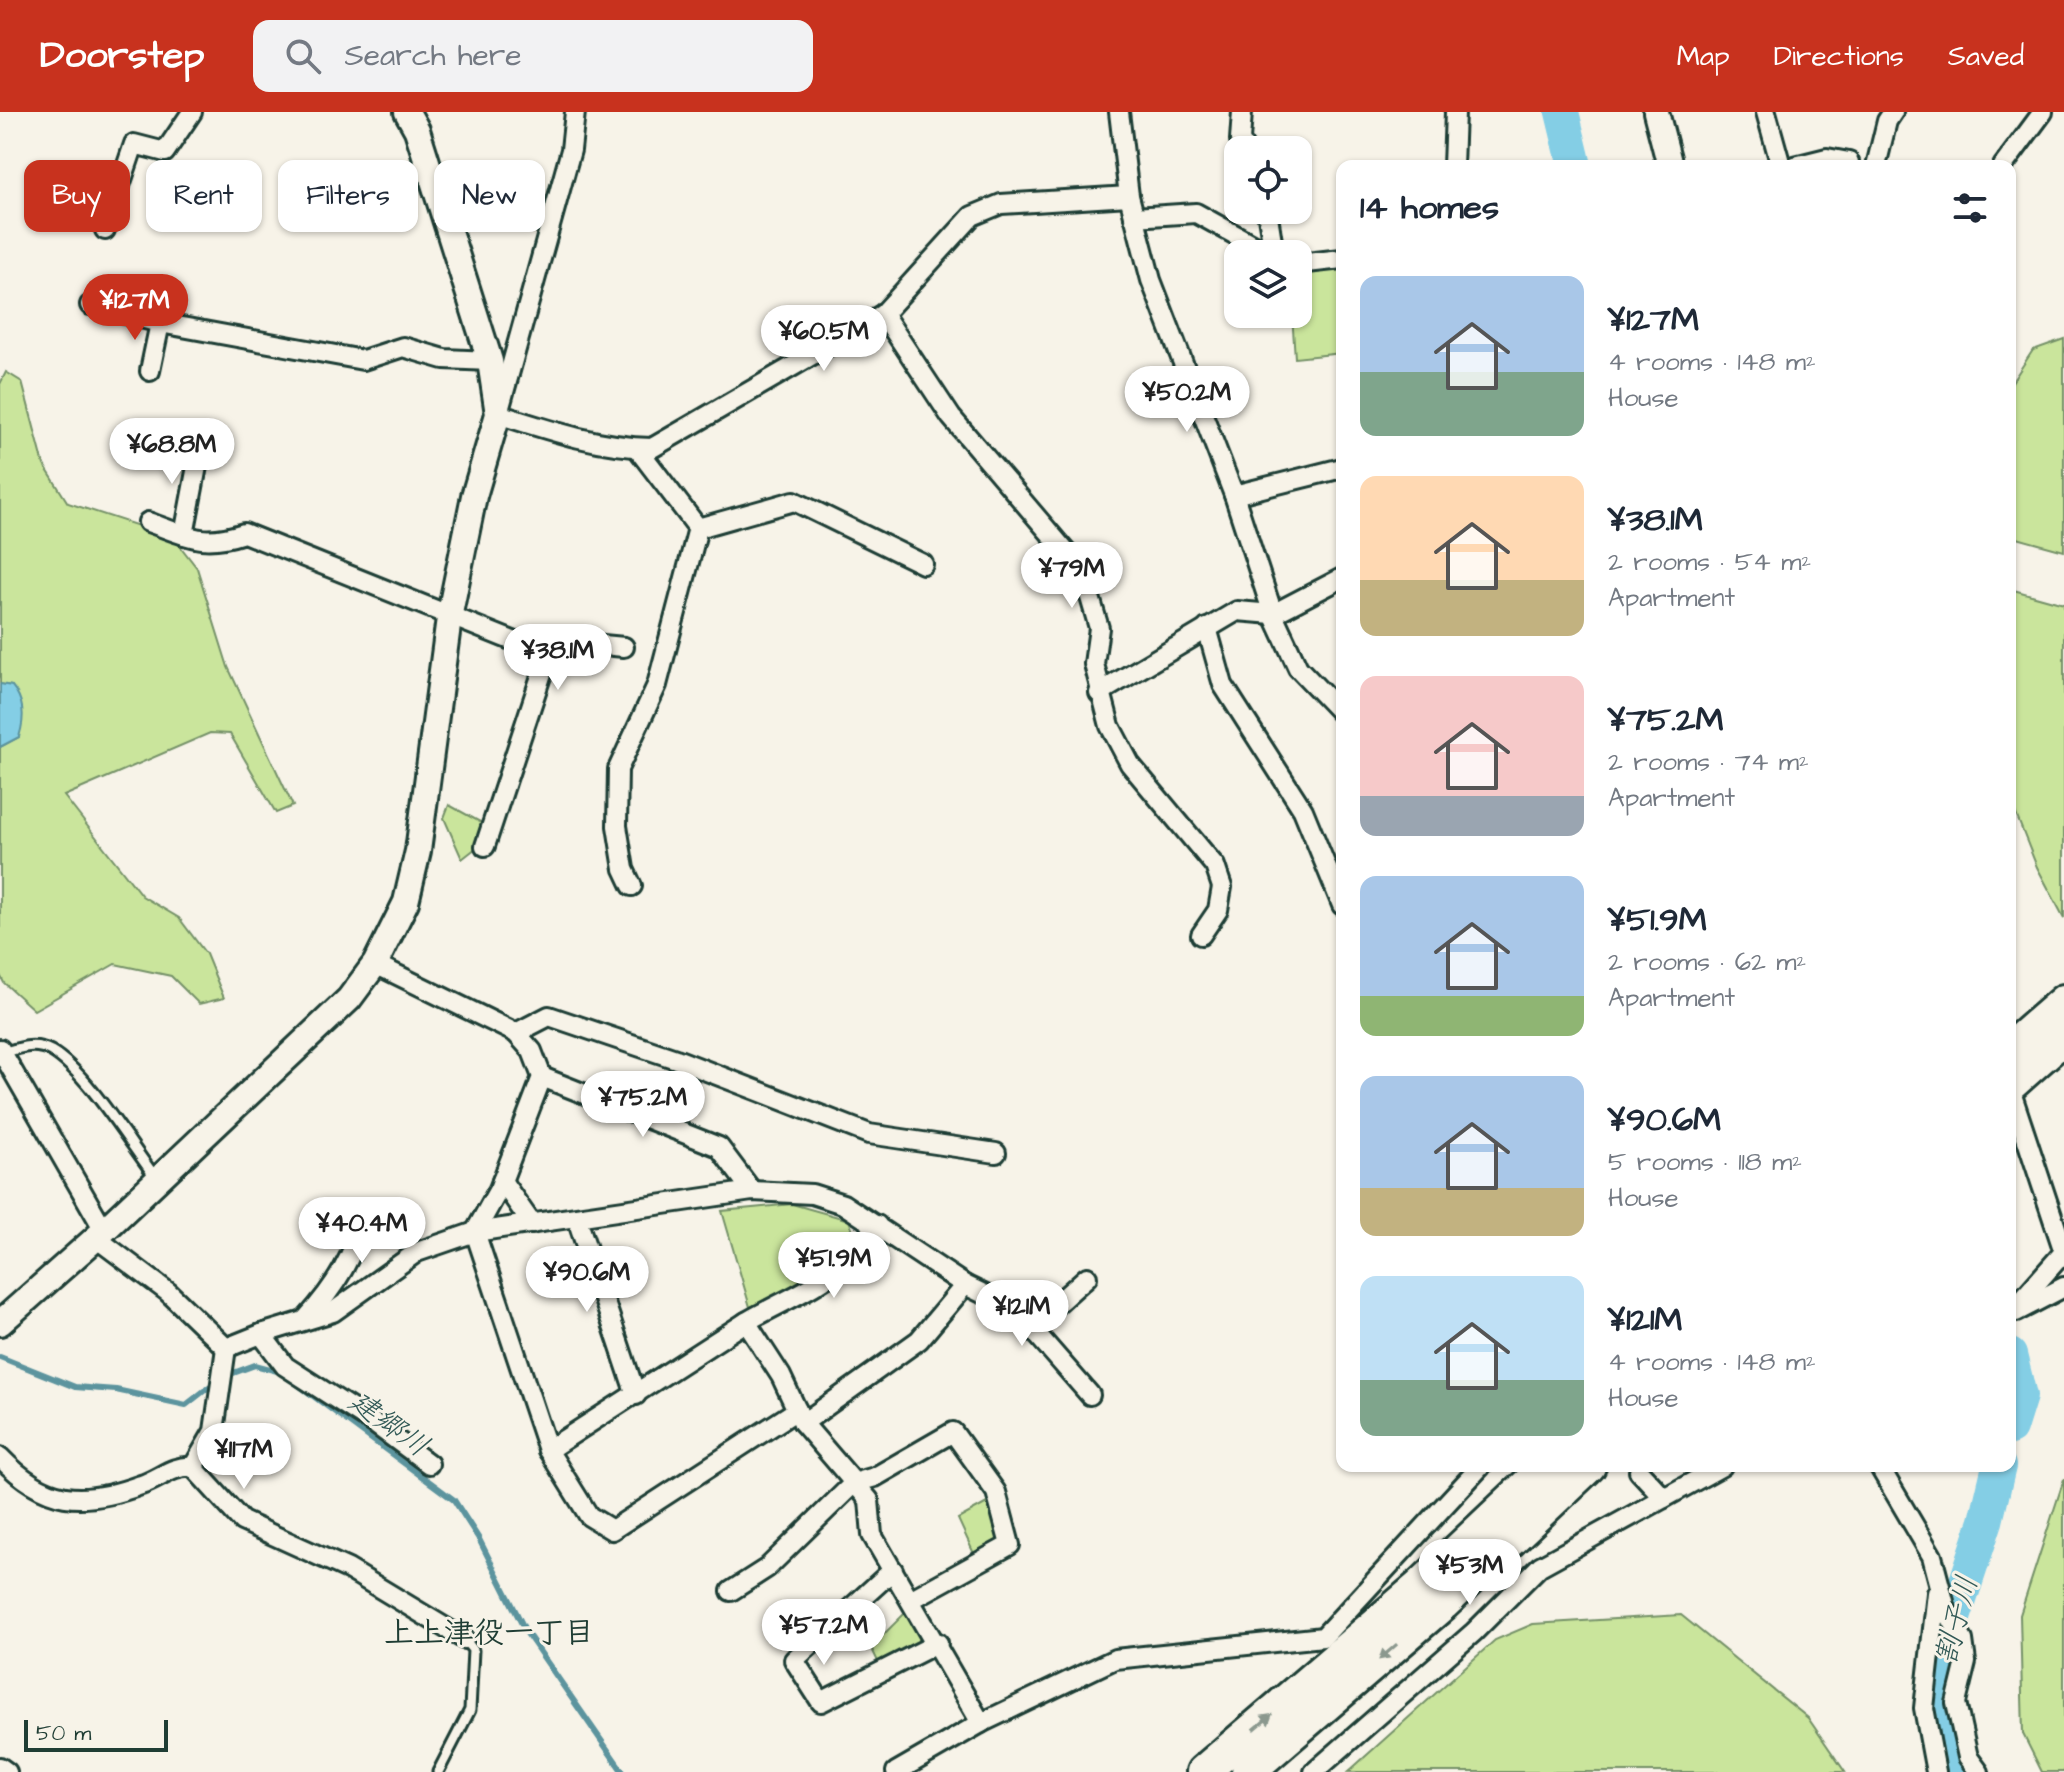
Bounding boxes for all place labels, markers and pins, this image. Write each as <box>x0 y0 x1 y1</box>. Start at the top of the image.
pin: ¥127M <box>79 274 191 342</box>
pin: ¥60.5M <box>759 305 889 373</box>
pin: ¥50.2M <box>1122 366 1252 434</box>
pin: ¥68.8M <box>107 418 237 486</box>
pin: ¥79M <box>1025 542 1119 610</box>
pin: ¥38.1M <box>493 624 623 692</box>
pin: ¥75.2M <box>578 1071 708 1139</box>
pin: ¥40.4M <box>297 1197 427 1265</box>
pin: ¥51.9M <box>769 1232 899 1300</box>
pin: ¥90.6M <box>522 1246 652 1314</box>
pin: ¥121M <box>966 1280 1078 1348</box>
pin: ¥117M <box>188 1423 300 1491</box>
pin: ¥53M <box>1423 1539 1517 1607</box>
pin: ¥57.2M <box>759 1599 889 1667</box>

